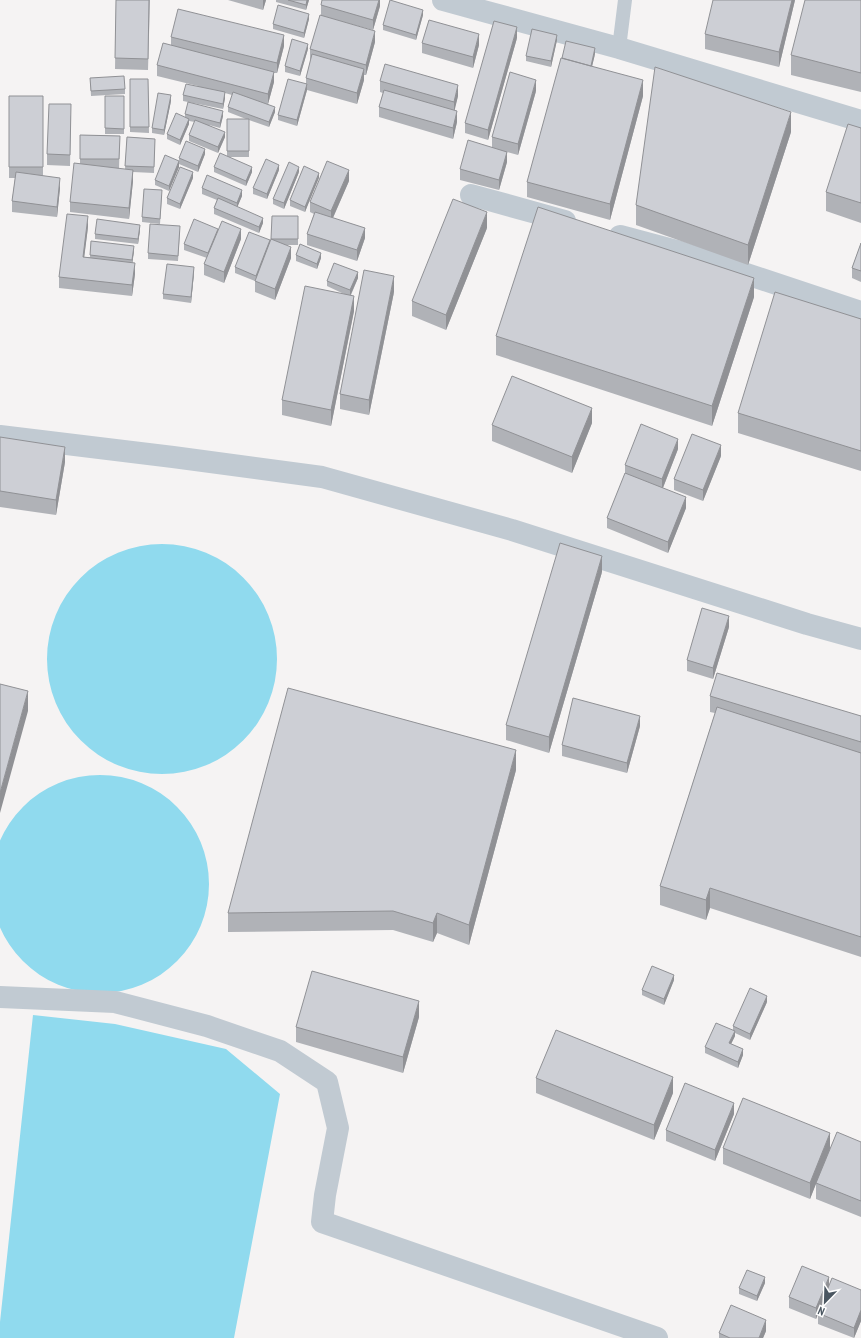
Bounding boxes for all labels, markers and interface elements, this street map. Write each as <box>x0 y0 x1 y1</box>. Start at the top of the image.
north arrow <box>805 1282 845 1322</box>
text: N <box>816 1304 827 1319</box>

